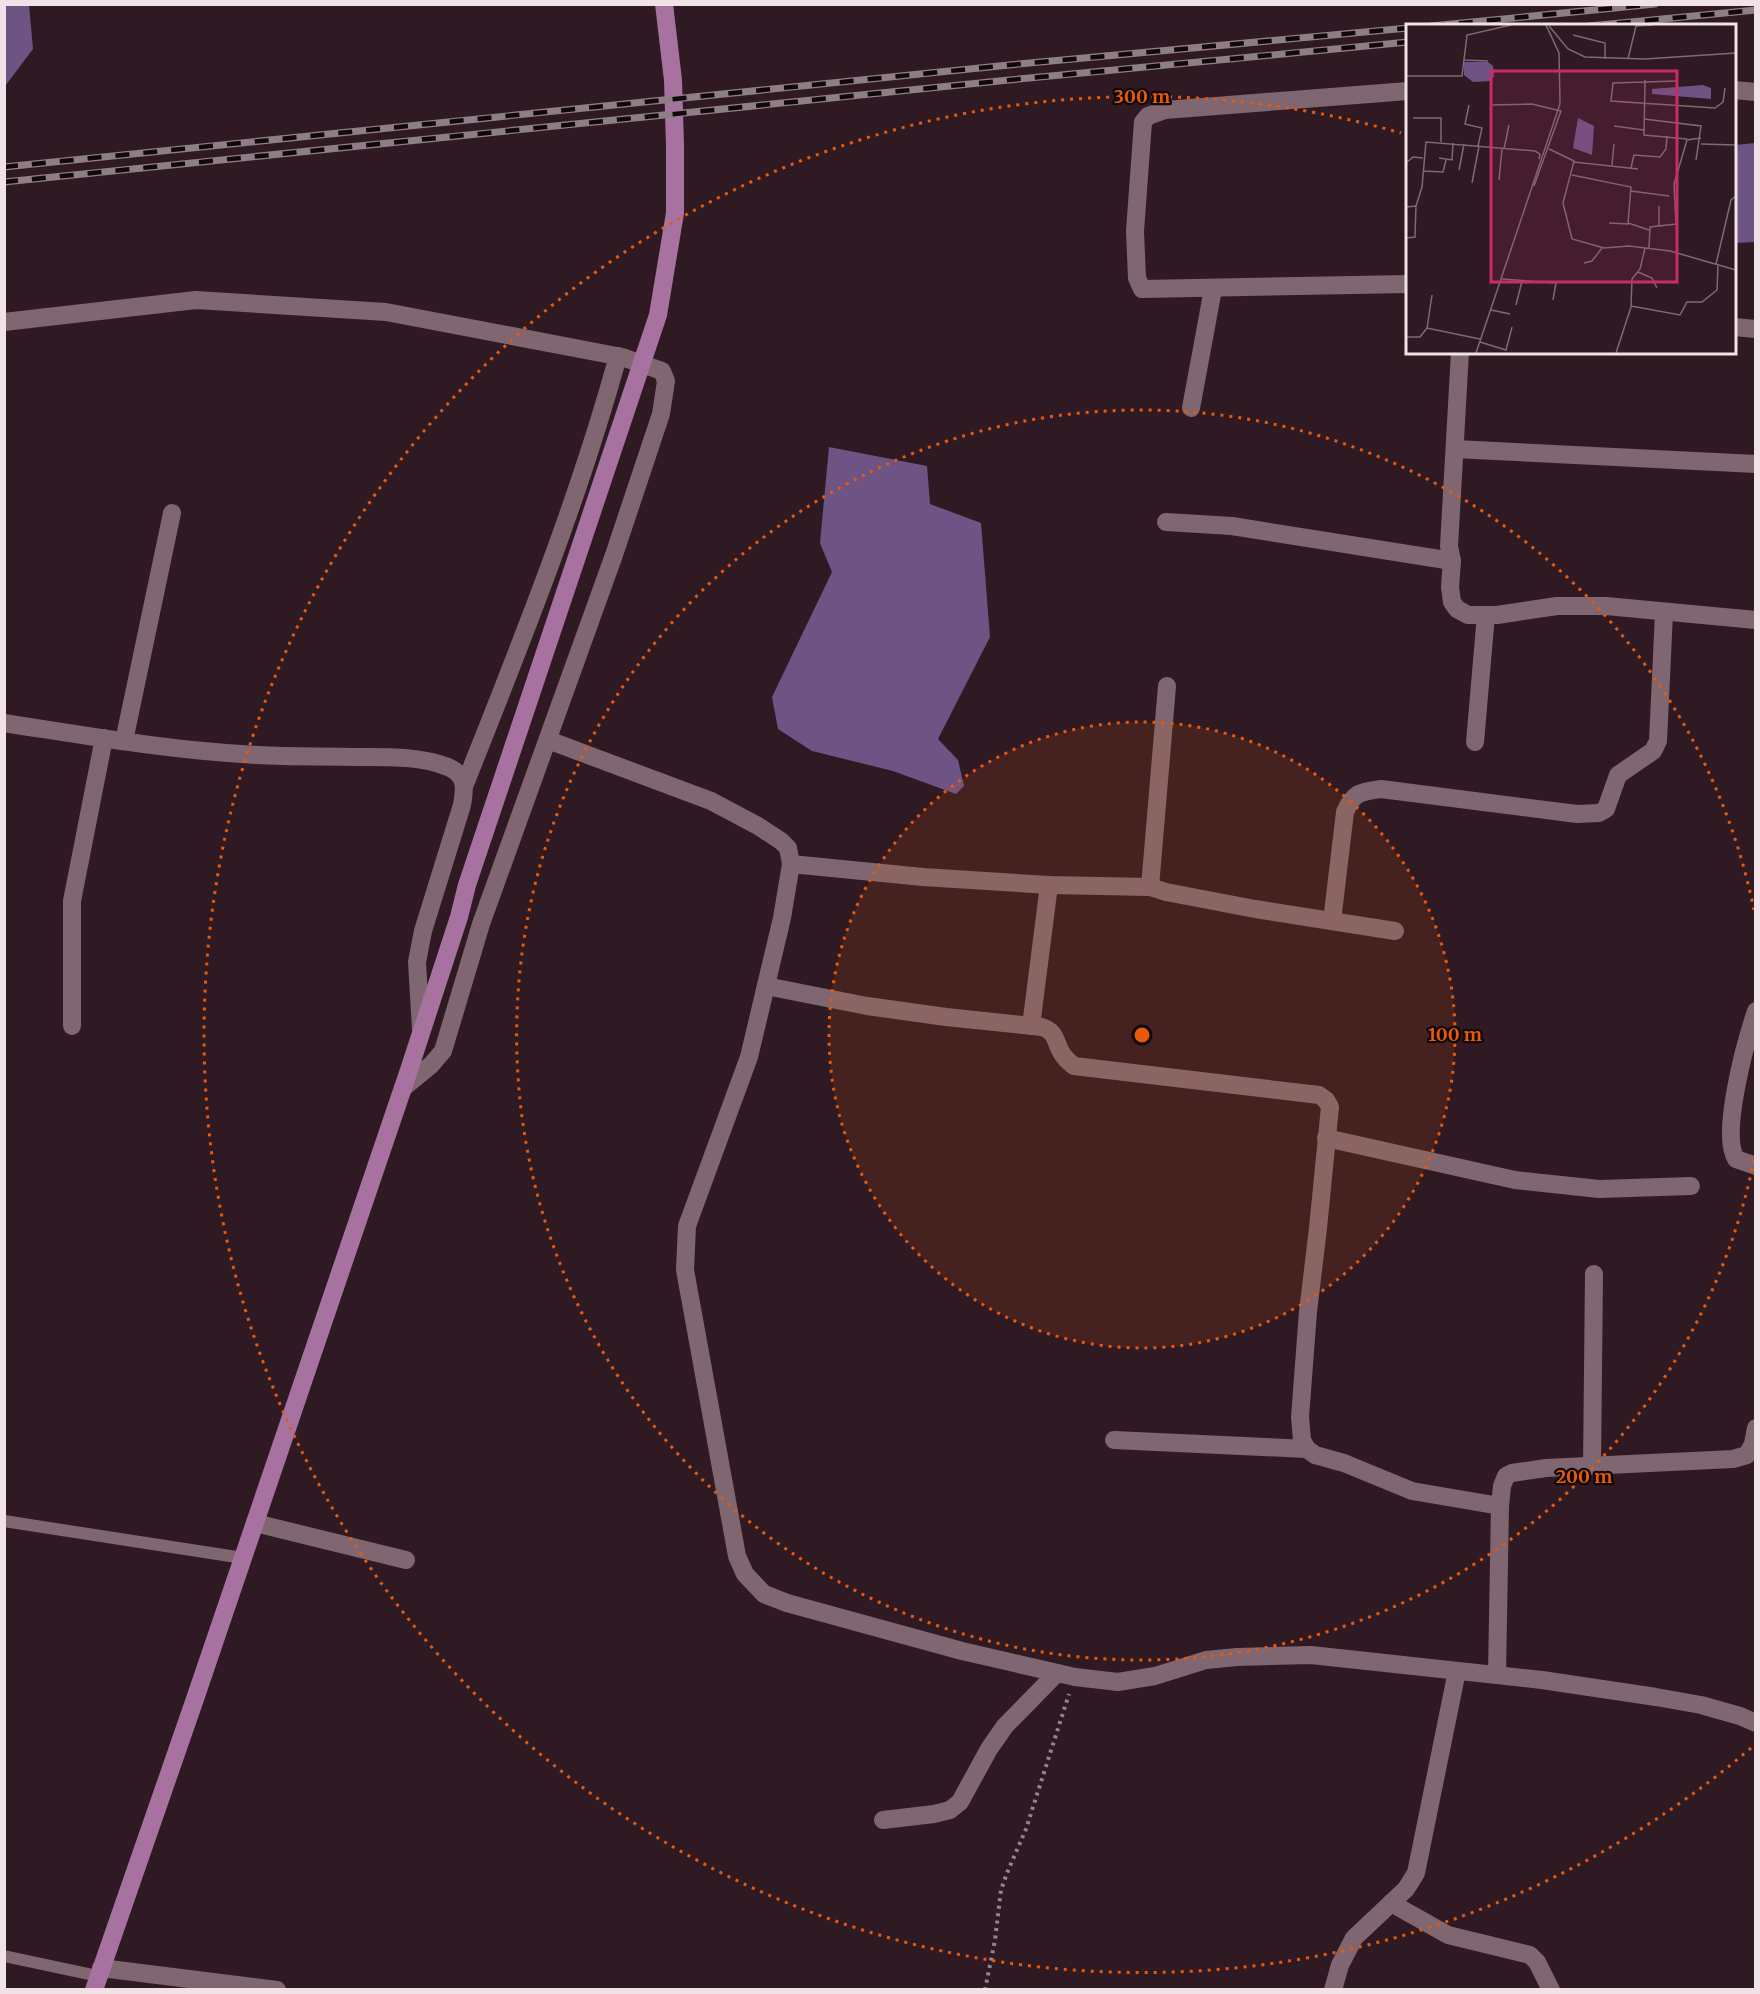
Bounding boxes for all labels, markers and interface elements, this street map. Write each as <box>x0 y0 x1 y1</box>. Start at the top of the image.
inset map <box>1406 24 1736 354</box>
text: 300 m <box>1114 85 1170 108</box>
text: 100 m <box>1428 1023 1482 1046</box>
centre of rings <box>1132 1025 1152 1045</box>
text: 200 m <box>1556 1465 1612 1488</box>

